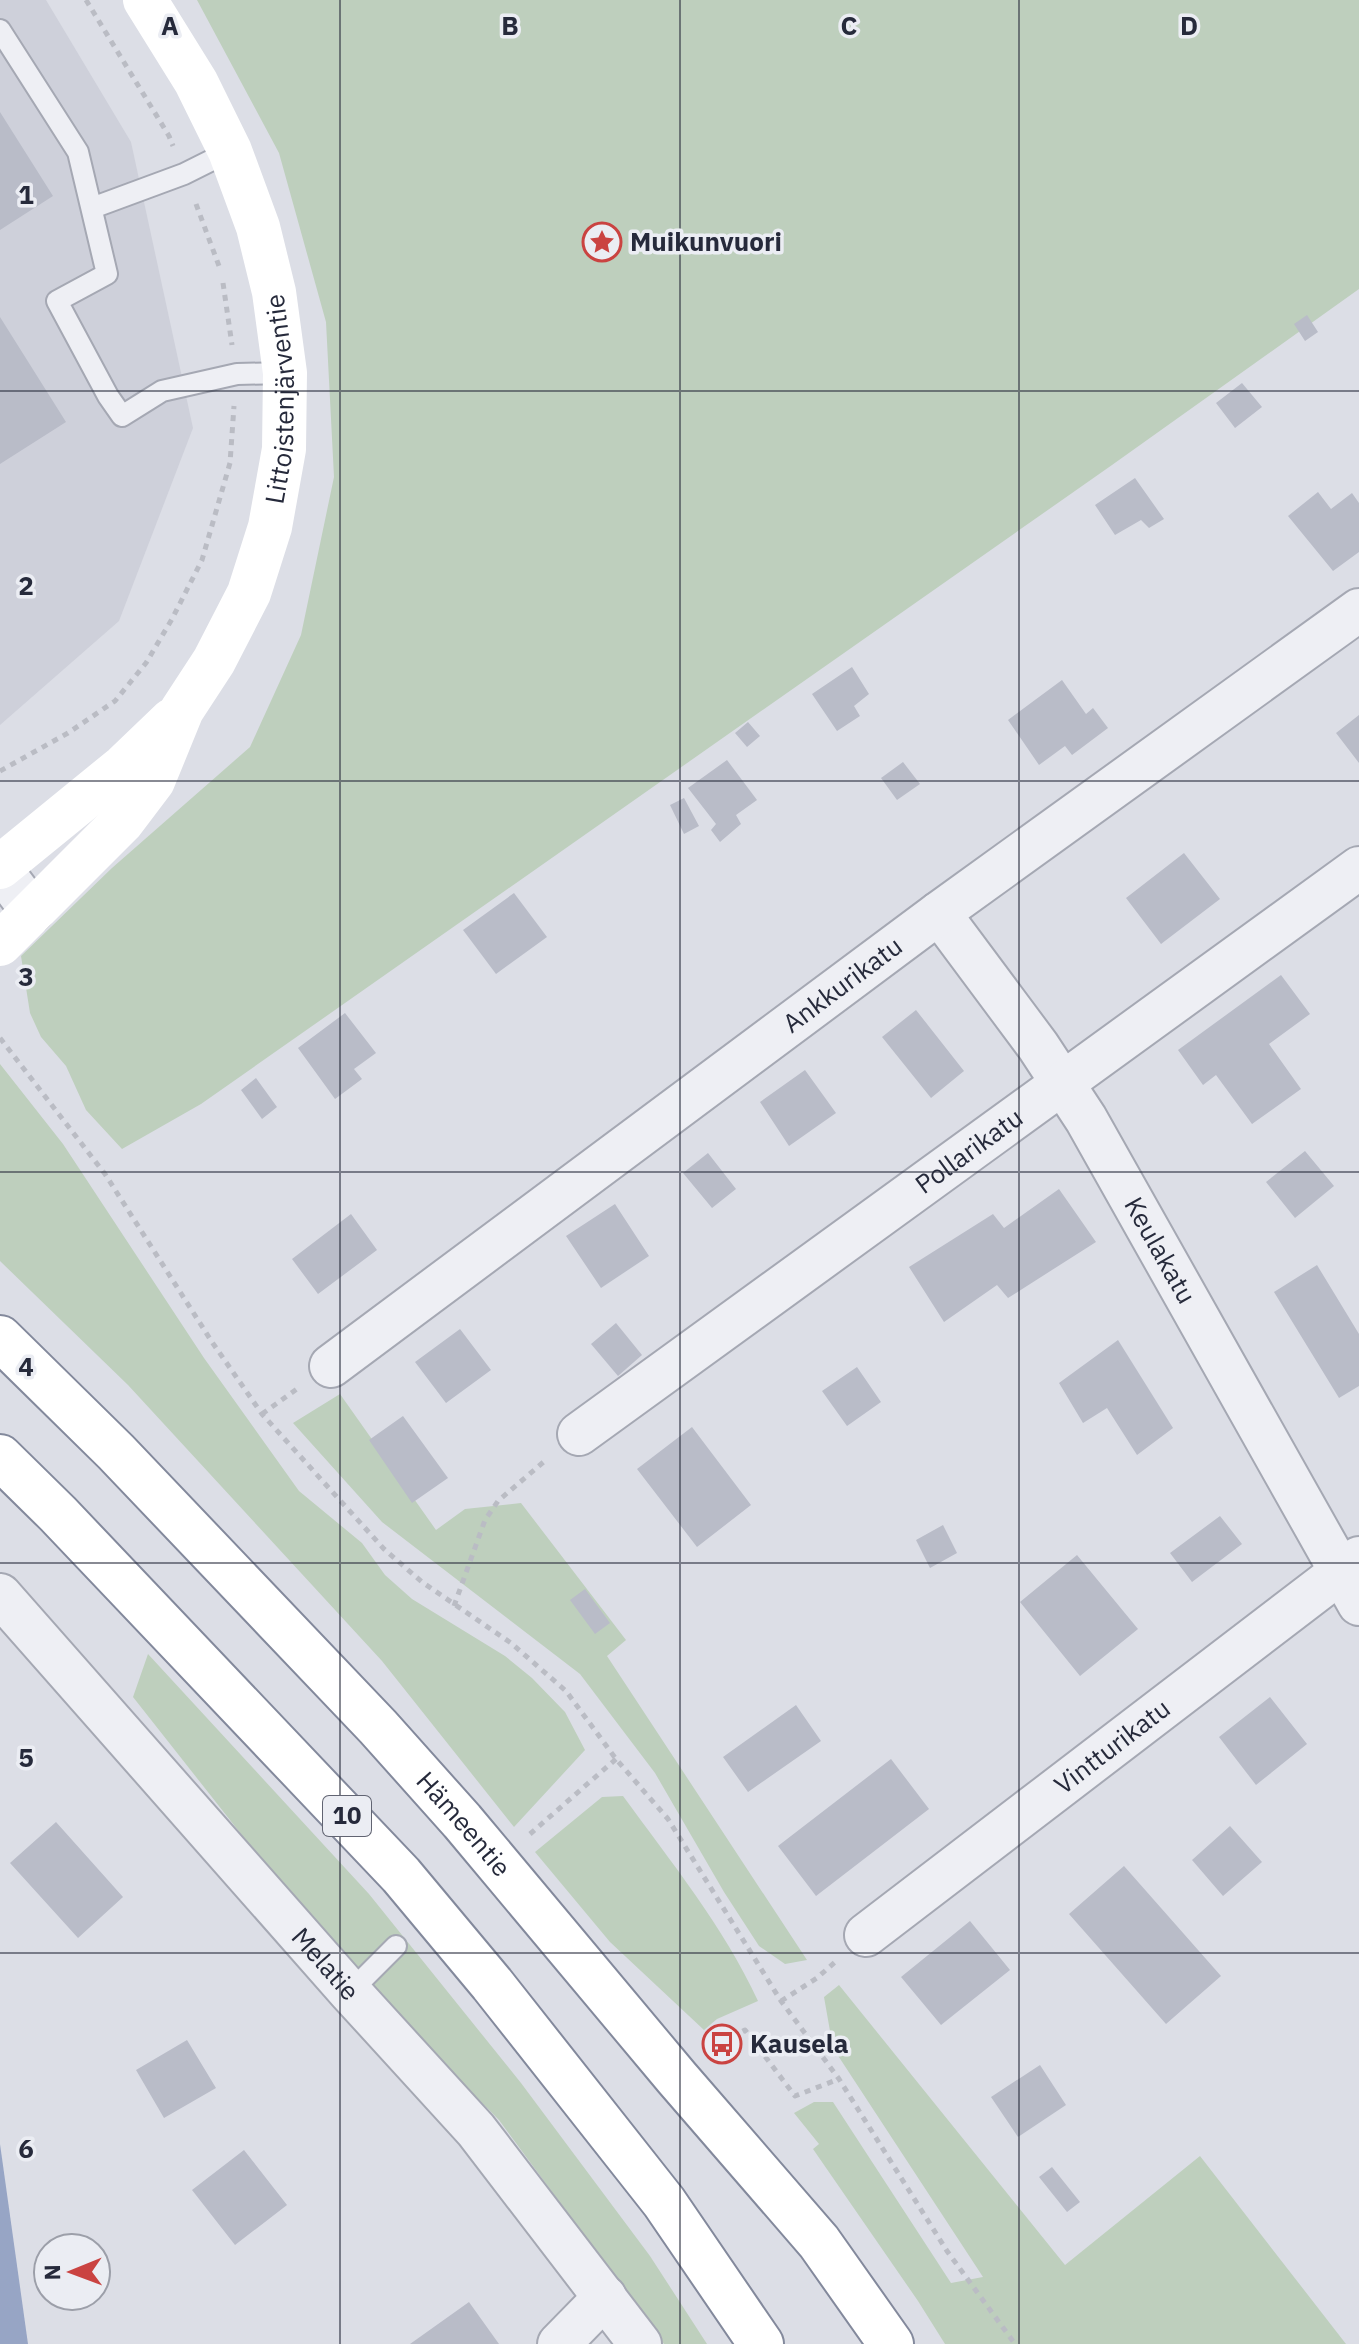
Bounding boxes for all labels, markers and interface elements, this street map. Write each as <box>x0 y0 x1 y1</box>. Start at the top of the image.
text: A <box>161 8 179 42</box>
text: B <box>501 8 519 42</box>
text: C <box>841 8 858 42</box>
text: D <box>1180 8 1198 42</box>
text: 1 <box>18 177 34 211</box>
place icon: Muikunvuori <box>581 221 623 263</box>
place label: Muikunvuori <box>630 224 782 258</box>
street label: Littoistenjärventie <box>256 292 301 507</box>
text: 2 <box>18 568 34 602</box>
street label: Ankkurikatu <box>775 928 909 1040</box>
text: 3 <box>18 959 34 993</box>
street label: Pollarikatu <box>908 1100 1029 1201</box>
street label: Keulakatu <box>1117 1191 1204 1309</box>
text: 4 <box>18 1349 34 1383</box>
street label: Vintturikatu <box>1047 1691 1177 1801</box>
text: 5 <box>18 1740 34 1774</box>
street label: Hämeentie <box>410 1764 519 1883</box>
road number: 10 <box>323 1796 371 1836</box>
street label: Melatie <box>285 1920 367 2007</box>
bus stop icon: Kausela <box>701 2023 743 2065</box>
place label: Kausela <box>750 2026 849 2060</box>
text: 6 <box>18 2131 34 2165</box>
north arrow <box>32 2232 112 2312</box>
text: N <box>37 2264 66 2281</box>

